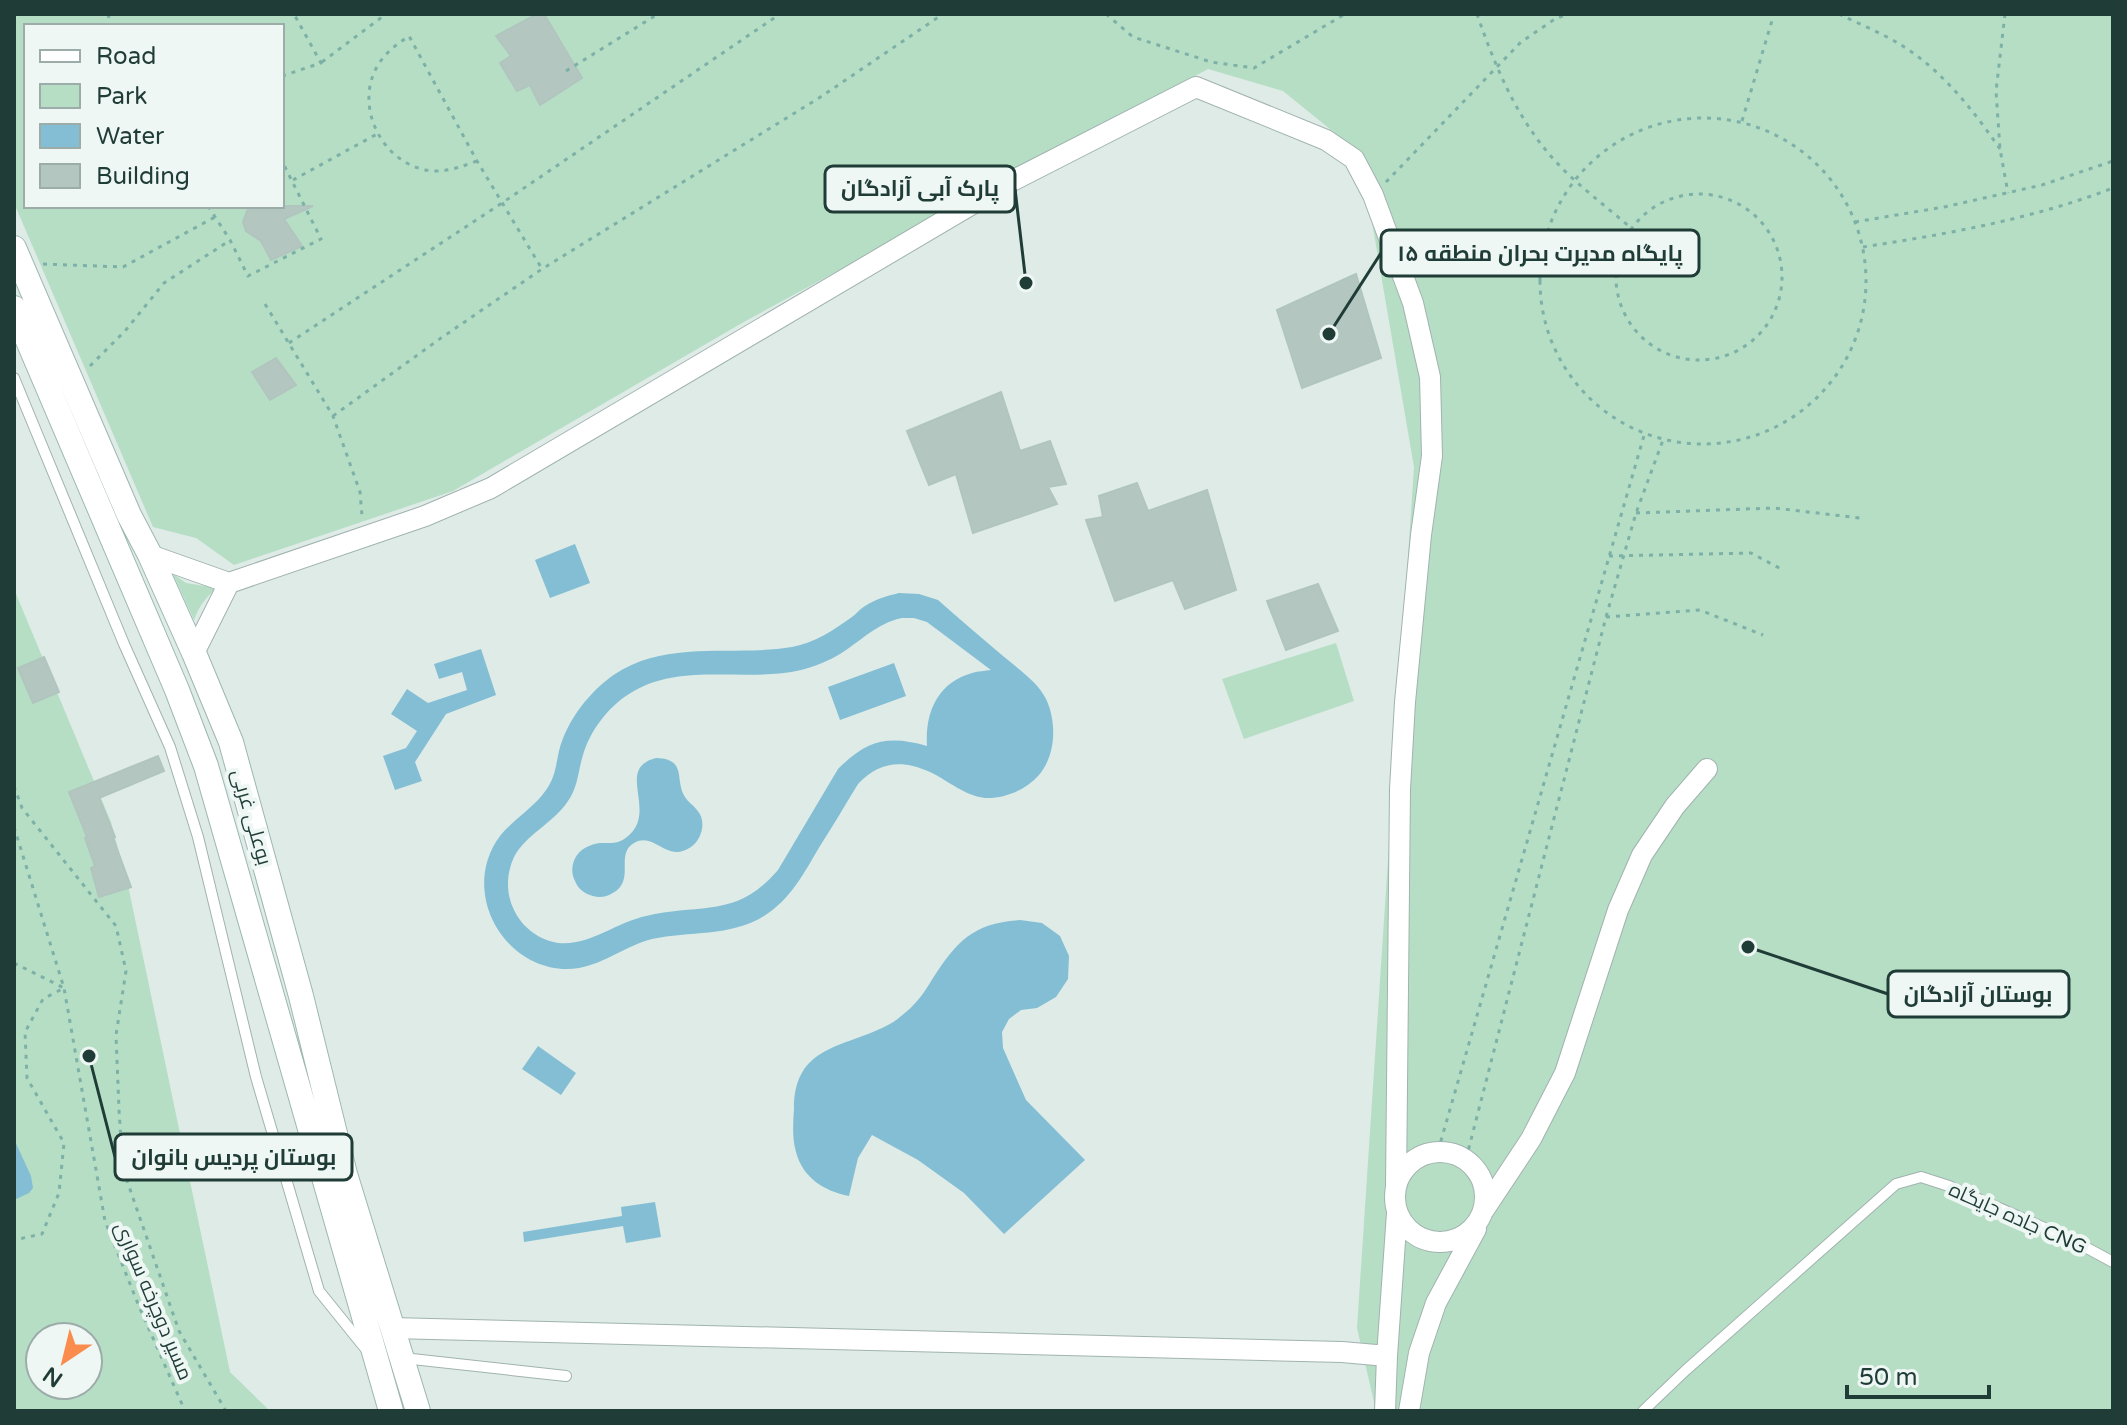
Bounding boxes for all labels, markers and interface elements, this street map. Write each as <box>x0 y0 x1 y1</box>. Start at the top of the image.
legend <box>24 24 284 208</box>
text: Road <box>96 42 156 71</box>
text: Park <box>96 82 147 111</box>
text: Water <box>96 122 165 151</box>
text: Building <box>96 162 190 191</box>
callout: پارک آبی آزادگان <box>825 166 1015 212</box>
text: پارک آبی آزادگان <box>841 176 999 204</box>
callout: پایگاه مدیرت بحران منطقه ۱۵ <box>1381 230 1699 276</box>
text: پایگاه مدیرت بحران منطقه ۱۵ <box>1397 241 1683 269</box>
street label: بوعلی غربی <box>226 767 276 868</box>
callout: بوستان آزادگان <box>1888 971 2069 1017</box>
text: بوستان آزادگان <box>1904 982 2052 1008</box>
callout: بوستان پردیس بانوان <box>115 1134 352 1180</box>
text: بوستان پردیس بانوان <box>132 1145 336 1173</box>
street label: جاده جایگاه CNG <box>1945 1178 2090 1260</box>
street label: مسیر دوچرخه سواری <box>109 1219 197 1384</box>
north arrow <box>24 1321 104 1401</box>
scale bar <box>1847 1349 1989 1399</box>
text: N <box>38 1361 68 1392</box>
text: 50 m <box>1859 1363 1917 1392</box>

